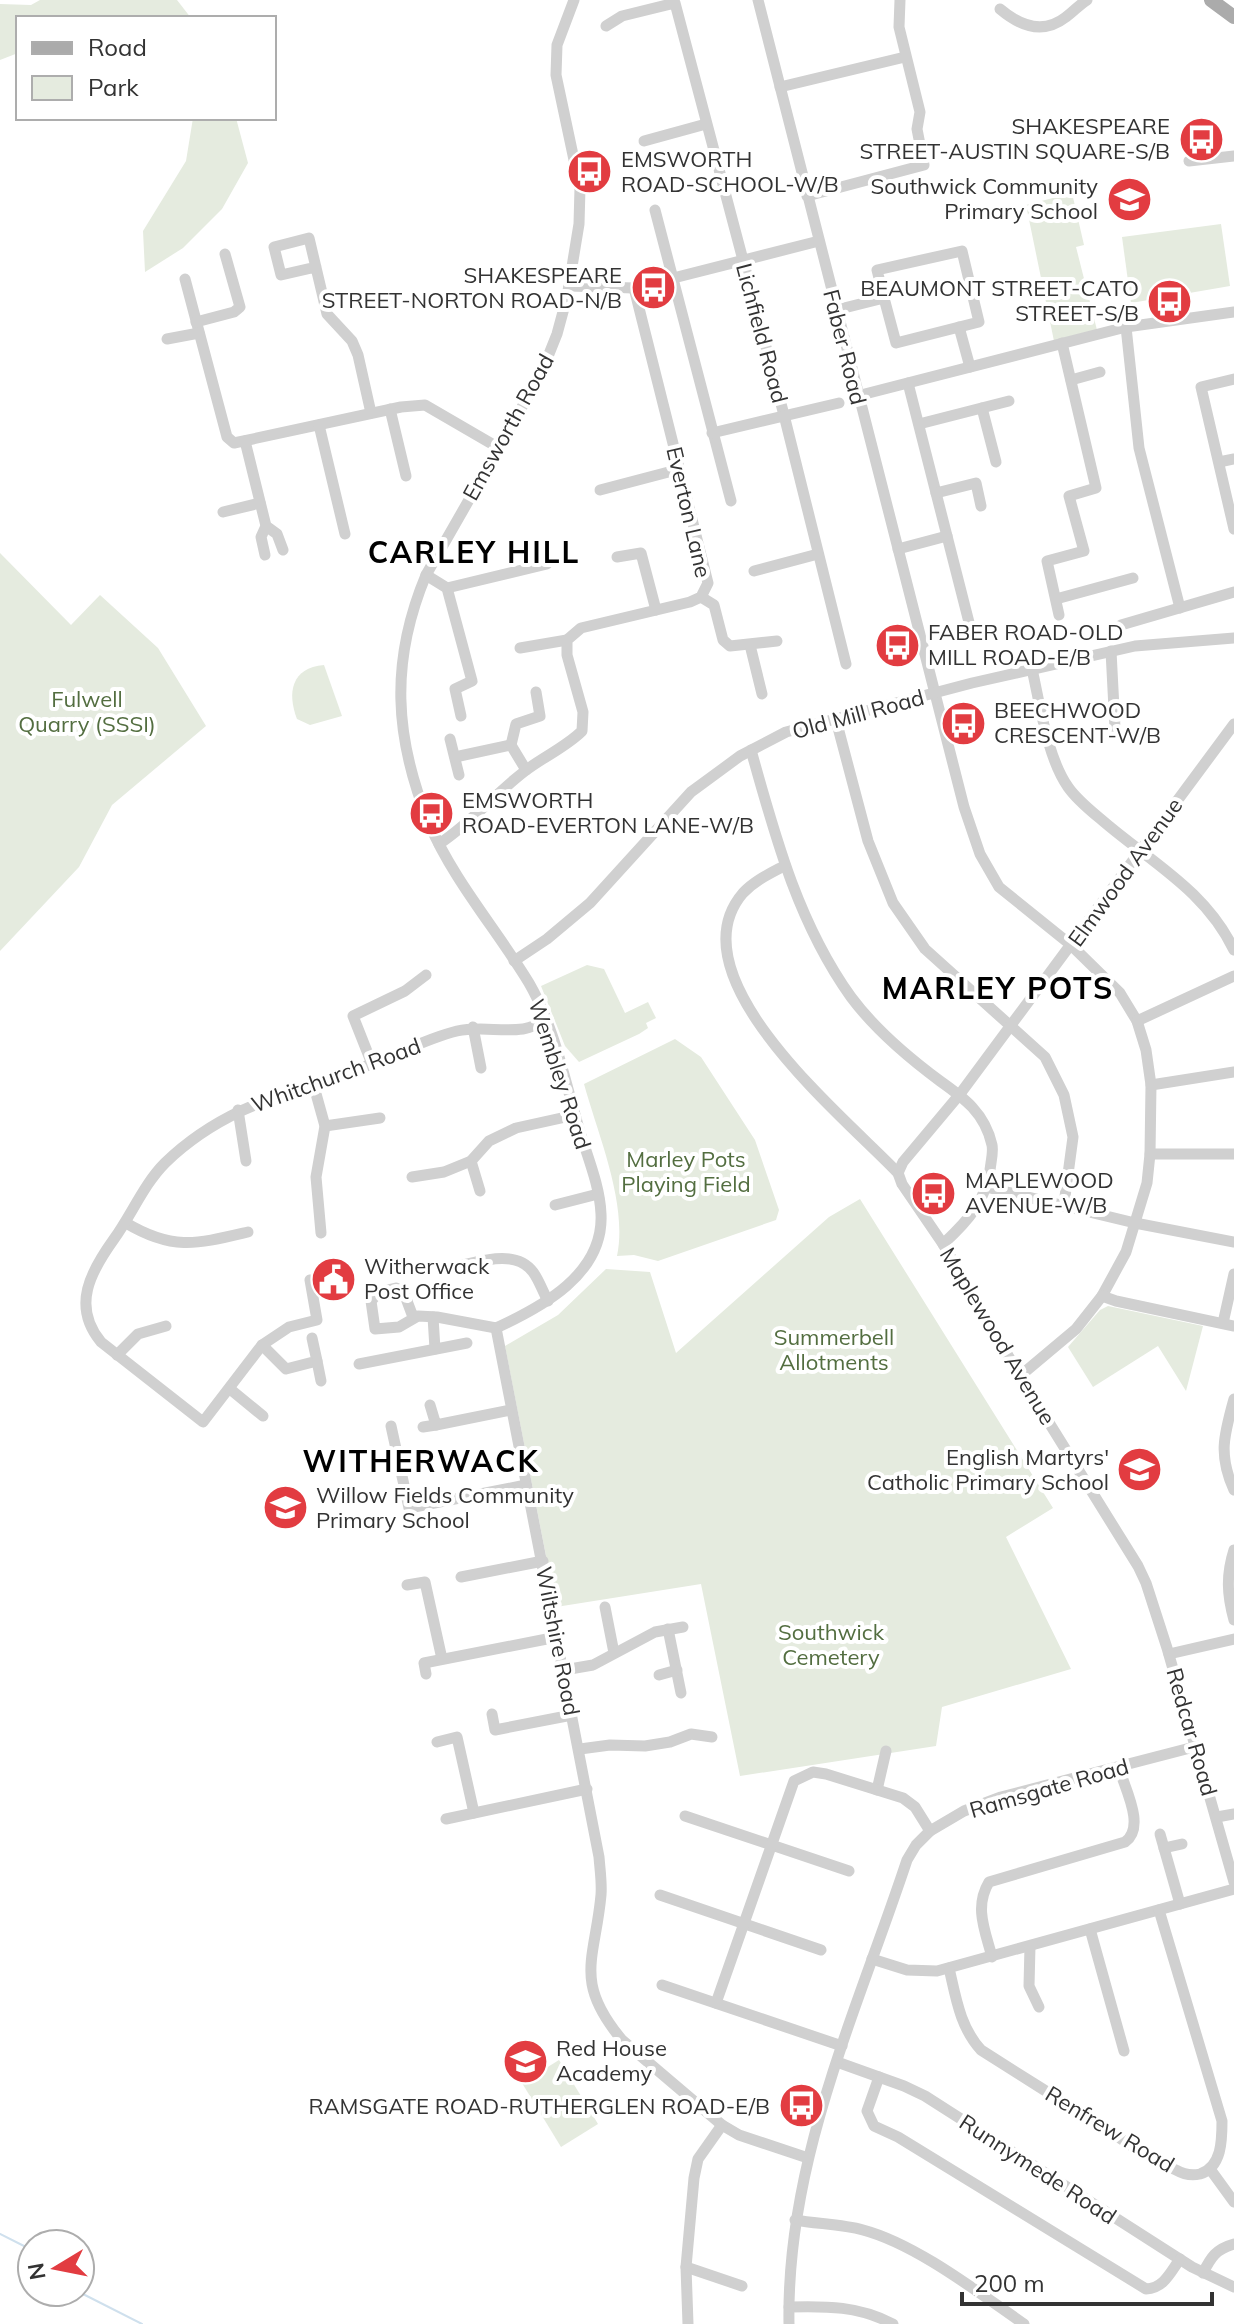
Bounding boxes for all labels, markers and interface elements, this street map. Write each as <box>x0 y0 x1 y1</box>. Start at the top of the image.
legend <box>16 16 276 120</box>
text: Road <box>88 32 147 62</box>
text: Park <box>88 72 139 102</box>
place label: SHAKESPEARE STREET-AUSTIN SQUARE-S/B <box>860 112 1170 165</box>
bus stop icon: SHAKESPEARE STREET-AUSTIN SQUARE-S/B <box>1177 115 1225 163</box>
place label: EMSWORTH ROAD-SCHOOL-W/B <box>621 145 839 198</box>
bus stop icon: EMSWORTH ROAD-SCHOOL-W/B <box>566 148 614 196</box>
place label: Southwick Community Primary School <box>870 172 1098 225</box>
school or university icon: Southwick Community Primary School <box>1105 175 1153 223</box>
street label: Lichfield Road <box>730 260 794 406</box>
place label: SHAKESPEARE STREET-NORTON ROAD-N/B <box>322 261 622 314</box>
bus stop icon: SHAKESPEARE STREET-NORTON ROAD-N/B <box>629 264 677 312</box>
place label: BEAUMONT STREET-CATO STREET-S/B <box>860 274 1139 327</box>
bus stop icon: BEAUMONT STREET-CATO STREET-S/B <box>1146 277 1194 325</box>
street label: Faber Road <box>817 286 873 408</box>
street label: Emsworth Road <box>456 349 560 505</box>
street label: Everton Lane <box>660 444 718 580</box>
district label: CARLEY HILL <box>368 533 580 571</box>
place label: FABER ROAD-OLD MILL ROAD-E/B <box>928 618 1123 671</box>
bus stop icon: FABER ROAD-OLD MILL ROAD-E/B <box>873 621 921 669</box>
street label: Old Mill Road <box>789 683 927 745</box>
park label: Fulwell Quarry (SSSI) <box>18 685 156 738</box>
place label: BEECHWOOD CRESCENT-W/B <box>994 696 1161 749</box>
bus stop icon: BEECHWOOD CRESCENT-W/B <box>939 699 987 747</box>
place label: EMSWORTH ROAD-EVERTON LANE-W/B <box>462 786 754 839</box>
bus stop icon: EMSWORTH ROAD-EVERTON LANE-W/B <box>407 789 455 837</box>
street label: Elmwood Avenue <box>1062 792 1188 952</box>
district label: MARLEY POTS <box>882 969 1114 1007</box>
street label: Wembley Road <box>523 995 597 1153</box>
street label: Whitchurch Road <box>248 1031 424 1119</box>
park label: Marley Pots Playing Field <box>621 1145 751 1198</box>
place label: MAPLEWOOD AVENUE-W/B <box>965 1166 1114 1219</box>
bus stop icon: MAPLEWOOD AVENUE-W/B <box>910 1169 958 1217</box>
street label: Maplewood Avenue <box>934 1242 1062 1430</box>
place label: Witherwack Post Office <box>364 1252 490 1305</box>
public building icon: Witherwack Post Office <box>309 1255 357 1303</box>
park label: Summerbell Allotments <box>774 1323 894 1376</box>
district label: WITHERWACK <box>303 1442 539 1480</box>
place label: English Martyrs' Catholic Primary School <box>867 1443 1109 1496</box>
school or university icon: English Martyrs' Catholic Primary School <box>1116 1446 1164 1494</box>
place label: Willow Fields Community Primary School <box>316 1481 574 1534</box>
school or university icon: Willow Fields Community Primary School <box>261 1484 309 1532</box>
street label: Wiltshire Road <box>530 1564 586 1718</box>
park label: Southwick Cemetery <box>778 1618 885 1671</box>
street label: Redcar Road <box>1160 1665 1224 1799</box>
street label: Ramsgate Road <box>966 1752 1132 1824</box>
place label: Red House Academy <box>556 2034 667 2087</box>
school or university icon: Red House Academy <box>501 2037 549 2085</box>
street label: Renfrew Road <box>1040 2079 1180 2179</box>
bus stop icon: RAMSGATE ROAD-RUTHERGLEN ROAD-E/B <box>777 2082 825 2130</box>
place label: RAMSGATE ROAD-RUTHERGLEN ROAD-E/B <box>308 2092 770 2120</box>
street label: Runnymede Road <box>954 2108 1122 2230</box>
north arrow <box>16 2228 96 2308</box>
scale bar <box>962 2256 1212 2306</box>
text: N <box>21 2261 52 2282</box>
text: 200 m <box>974 2268 1045 2298</box>

